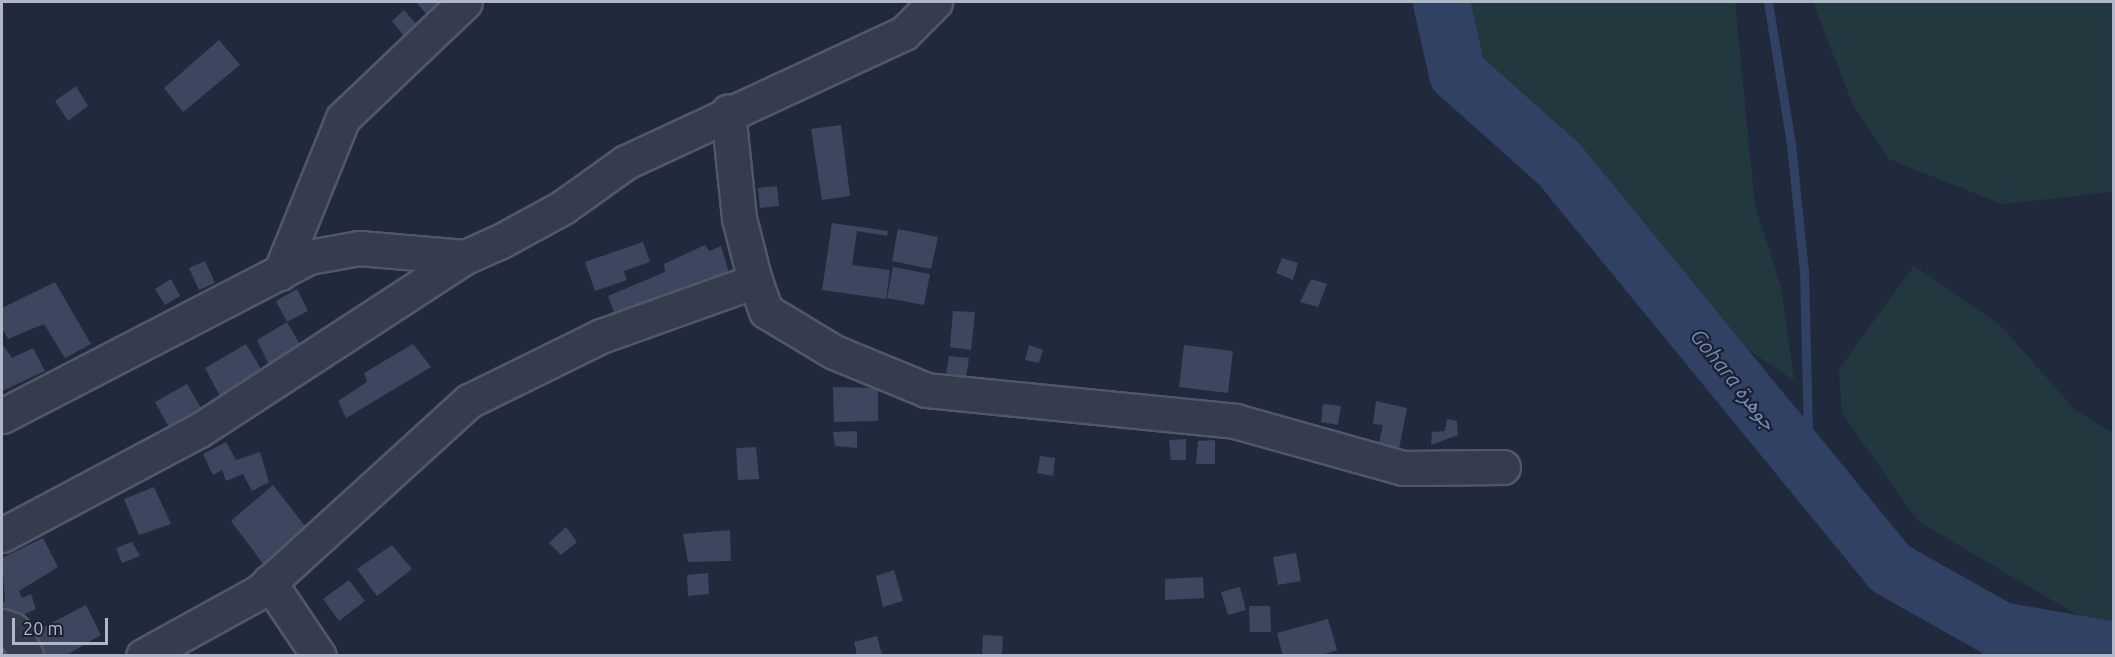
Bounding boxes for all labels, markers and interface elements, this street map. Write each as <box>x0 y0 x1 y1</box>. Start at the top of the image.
water label: Gohara جوهرة <box>1686 323 1782 435</box>
scale bar <box>15 606 111 644</box>
text: 20 m <box>23 618 63 638</box>

